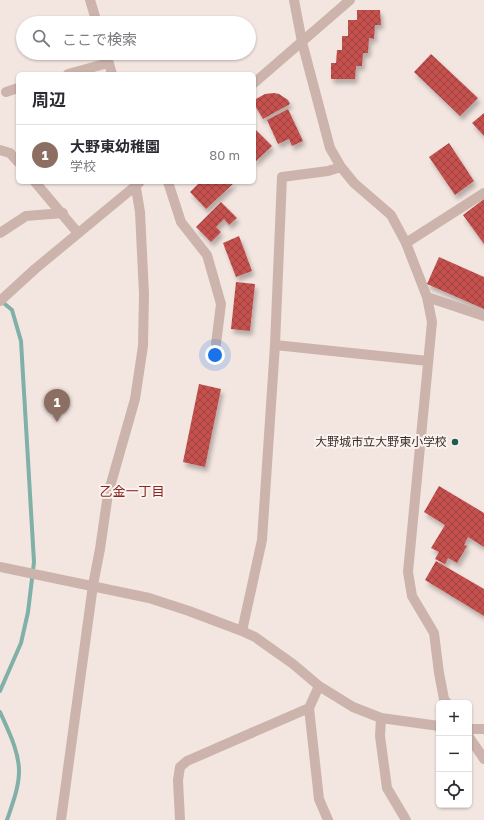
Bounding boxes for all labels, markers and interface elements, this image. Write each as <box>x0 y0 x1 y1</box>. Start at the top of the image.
search box <box>16 16 256 60</box>
icon: search <box>30 27 52 49</box>
text: ここで検索 <box>62 30 137 48</box>
text: 周辺 <box>32 89 66 110</box>
text: 大野東幼稚園 <box>70 137 160 155</box>
text: 1 <box>42 147 48 163</box>
text: 80 m <box>209 147 240 163</box>
text: 学校 <box>70 158 96 174</box>
your location <box>205 345 225 365</box>
pin: 1 <box>44 389 70 422</box>
place label: 大野城市立大野東小学校 <box>315 434 447 449</box>
marker: 大野城市立大野東小学校 <box>450 437 460 447</box>
district label: 乙金一丁目 <box>99 483 165 499</box>
map controls <box>436 700 472 808</box>
button: + <box>436 700 472 736</box>
button: − <box>436 736 472 772</box>
button: locate <box>436 772 472 808</box>

